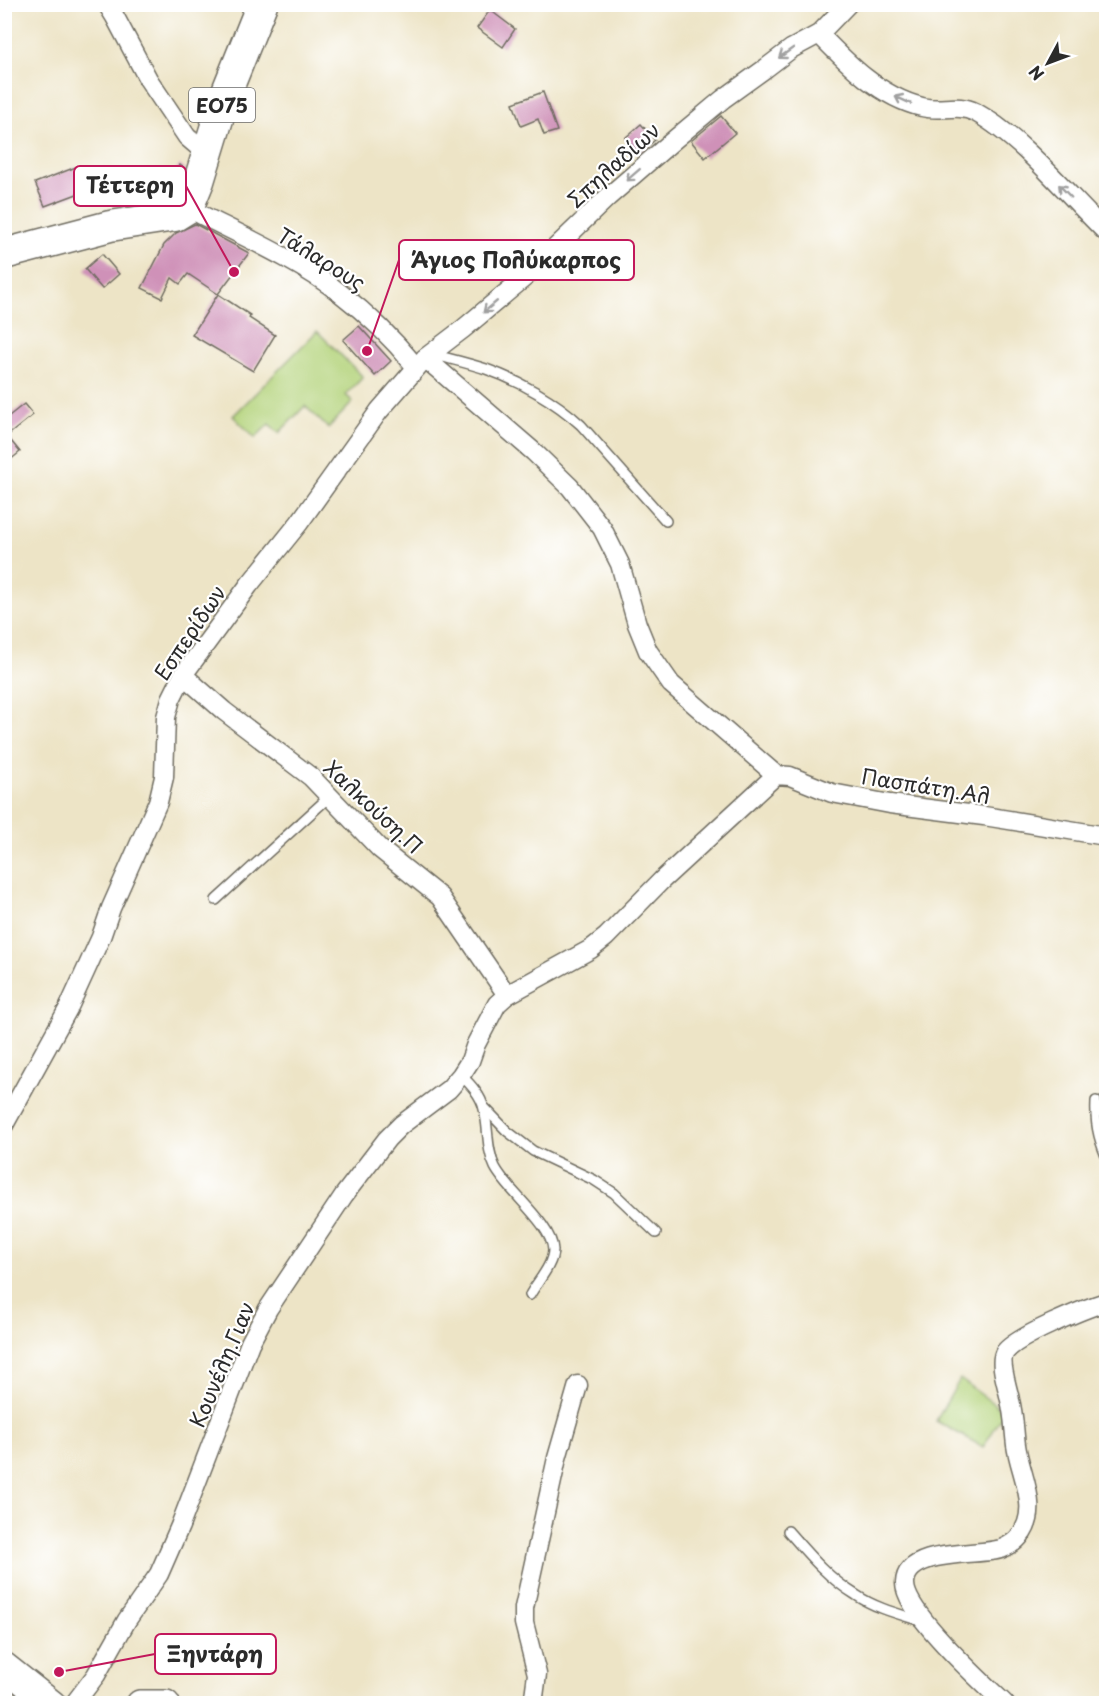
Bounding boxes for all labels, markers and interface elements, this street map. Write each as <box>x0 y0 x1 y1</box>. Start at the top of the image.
north arrow <box>1018 33 1078 93</box>
one-way arrow <box>778 47 794 59</box>
text: N <box>1023 61 1049 86</box>
road number: ΕΟ75 <box>189 88 255 122</box>
one-way arrow <box>894 94 912 105</box>
street label: Σπηλαδίων <box>560 114 666 214</box>
callout: Τέττερη <box>74 166 186 206</box>
text: Τέττερη <box>86 167 174 200</box>
one-way arrow <box>626 168 641 182</box>
one-way arrow <box>1058 184 1072 199</box>
street label: Τάλαρους <box>272 218 372 298</box>
callout: Άγιος Πολύκαρπος <box>399 240 634 280</box>
text: Άγιος Πολύκαρπος <box>411 242 621 275</box>
one-way arrow <box>482 300 498 313</box>
street label: Εσπερίδων <box>145 578 233 686</box>
street label: Χαλκούση.Π <box>317 752 431 860</box>
street label: Πασπάτη.Αλ <box>859 759 993 811</box>
street label: Κουνέλη.Γιαν <box>180 1296 262 1432</box>
callout: Ξηντάρη <box>155 1634 276 1674</box>
text: Ξηντάρη <box>167 1636 263 1669</box>

